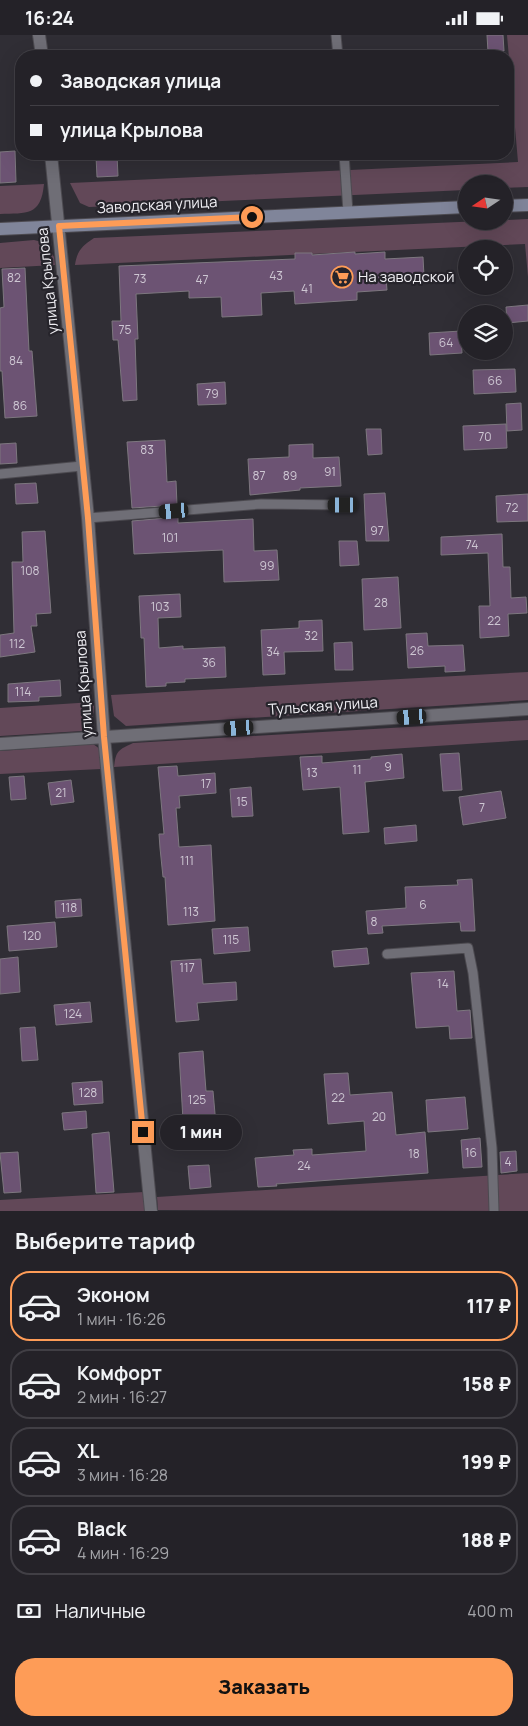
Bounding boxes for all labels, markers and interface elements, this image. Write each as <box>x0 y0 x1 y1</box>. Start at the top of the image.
text: 16:24 <box>25 5 74 31</box>
text: Заводская улица <box>60 68 221 94</box>
text: улица Крылова <box>60 117 203 143</box>
north arrow <box>458 175 512 230</box>
map controls <box>458 175 513 360</box>
street label: Заводская улица <box>96 191 218 218</box>
route start <box>241 206 263 228</box>
street label: улица Крылова <box>31 227 64 335</box>
button: locate <box>458 240 513 295</box>
supermarket icon: На заводской <box>330 265 354 289</box>
place label: На заводской <box>358 266 454 287</box>
house number: 43 <box>269 267 283 284</box>
house number: 82 <box>7 269 21 286</box>
house number: 73 <box>134 270 146 287</box>
house number: 47 <box>195 271 209 288</box>
house number: 41 <box>301 280 313 297</box>
button: layers <box>458 305 513 360</box>
house number: 75 <box>119 321 132 338</box>
house number: 64 <box>439 334 453 351</box>
house number: 84 <box>9 352 23 369</box>
house number: 66 <box>488 372 502 389</box>
house number: 79 <box>205 385 219 402</box>
house number: 86 <box>13 397 27 414</box>
house number: 70 <box>478 428 492 445</box>
house number: 83 <box>140 441 154 458</box>
house number: 91 <box>324 463 336 480</box>
house number: 87 <box>253 467 266 484</box>
house number: 89 <box>283 467 297 484</box>
car <box>328 498 358 513</box>
house number: 72 <box>506 499 519 516</box>
car <box>158 502 189 520</box>
house number: 97 <box>370 522 384 539</box>
house number: 101 <box>162 529 178 546</box>
house number: 74 <box>466 536 478 553</box>
house number: 99 <box>260 557 274 574</box>
house number: 108 <box>21 562 40 579</box>
house number: 28 <box>374 594 388 611</box>
house number: 103 <box>151 598 169 615</box>
house number: 22 <box>487 612 501 629</box>
house number: 32 <box>304 627 318 644</box>
street label: улица Крылова <box>69 630 98 738</box>
house number: 112 <box>9 635 25 652</box>
house number: 26 <box>410 642 424 659</box>
house number: 34 <box>266 643 280 660</box>
house number: 36 <box>202 654 216 671</box>
house number: 114 <box>15 683 31 700</box>
street label: Тульская улица <box>267 691 379 720</box>
car <box>396 708 427 726</box>
car <box>223 719 254 737</box>
house number: 9 <box>384 758 392 775</box>
house number: 11 <box>352 761 362 778</box>
house number: 13 <box>306 764 318 781</box>
house number: 17 <box>201 775 211 792</box>
house number: 21 <box>55 784 67 801</box>
house number: 15 <box>236 793 248 810</box>
house number: 7 <box>479 799 485 816</box>
house number: 111 <box>180 852 194 869</box>
house number: 6 <box>419 896 427 913</box>
house number: 118 <box>61 899 77 916</box>
house number: 113 <box>183 903 199 920</box>
house number: 8 <box>371 913 378 930</box>
house number: 120 <box>23 927 41 944</box>
house number: 115 <box>223 931 239 948</box>
house number: 117 <box>179 959 195 976</box>
house number: 14 <box>437 975 449 992</box>
house number: 124 <box>64 1005 82 1022</box>
house number: 128 <box>79 1084 97 1101</box>
house number: 22 <box>331 1089 345 1106</box>
house number: 125 <box>188 1091 206 1108</box>
house number: 20 <box>372 1108 386 1125</box>
callout: 1 мин <box>160 1115 243 1149</box>
route end <box>132 1121 154 1143</box>
text: 1 мин <box>180 1121 222 1143</box>
house number: 16 <box>465 1144 477 1161</box>
house number: 18 <box>408 1145 420 1162</box>
house number: 4 <box>504 1153 512 1170</box>
house number: 24 <box>297 1157 311 1174</box>
text: Выберите тариф <box>15 1226 195 1256</box>
text: Эконом <box>77 1282 150 1308</box>
icon: car <box>17 1284 62 1329</box>
text: 117 ₽ <box>467 1293 511 1319</box>
text: 1 мин · 16:26 <box>77 1308 166 1330</box>
text: Комфорт <box>77 1360 162 1386</box>
icon: car <box>17 1362 62 1407</box>
text: 158 ₽ <box>462 1371 511 1397</box>
text: 2 мин · 16:27 <box>77 1386 167 1408</box>
text: XL <box>77 1438 100 1464</box>
icon: car <box>17 1440 62 1485</box>
text: 199 ₽ <box>462 1449 511 1475</box>
text: 3 мин · 16:28 <box>77 1464 168 1486</box>
text: Black <box>77 1516 126 1542</box>
icon: car <box>17 1518 62 1563</box>
text: 188 ₽ <box>462 1527 511 1553</box>
text: 4 мин · 16:29 <box>77 1542 169 1564</box>
icon: cash <box>15 1597 43 1625</box>
text: Наличные <box>55 1598 146 1624</box>
text: 400 m <box>467 1600 513 1622</box>
button: Заказать <box>15 1658 513 1716</box>

